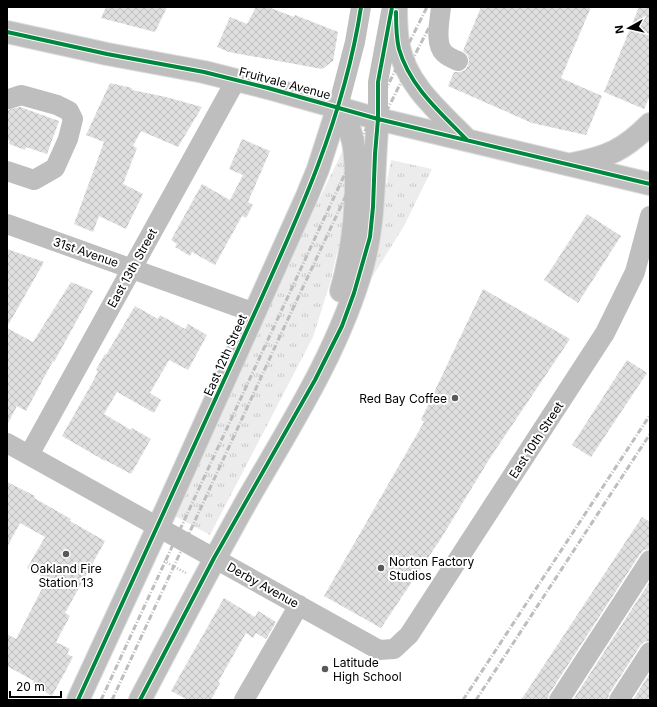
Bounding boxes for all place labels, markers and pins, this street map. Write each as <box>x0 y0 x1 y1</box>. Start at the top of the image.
place label: Red Bay Coffee <box>359 391 447 406</box>
marker: Red Bay Coffee <box>450 393 460 403</box>
marker: Oakland Fire Station 13 <box>61 549 71 559</box>
place label: Norton Factory Studios <box>389 554 475 583</box>
place label: Oakland Fire Station 13 <box>30 561 102 590</box>
marker: Norton Factory Studios <box>376 563 386 573</box>
place label: Latitude High School <box>333 655 402 684</box>
marker: Latitude High School <box>320 664 330 674</box>

